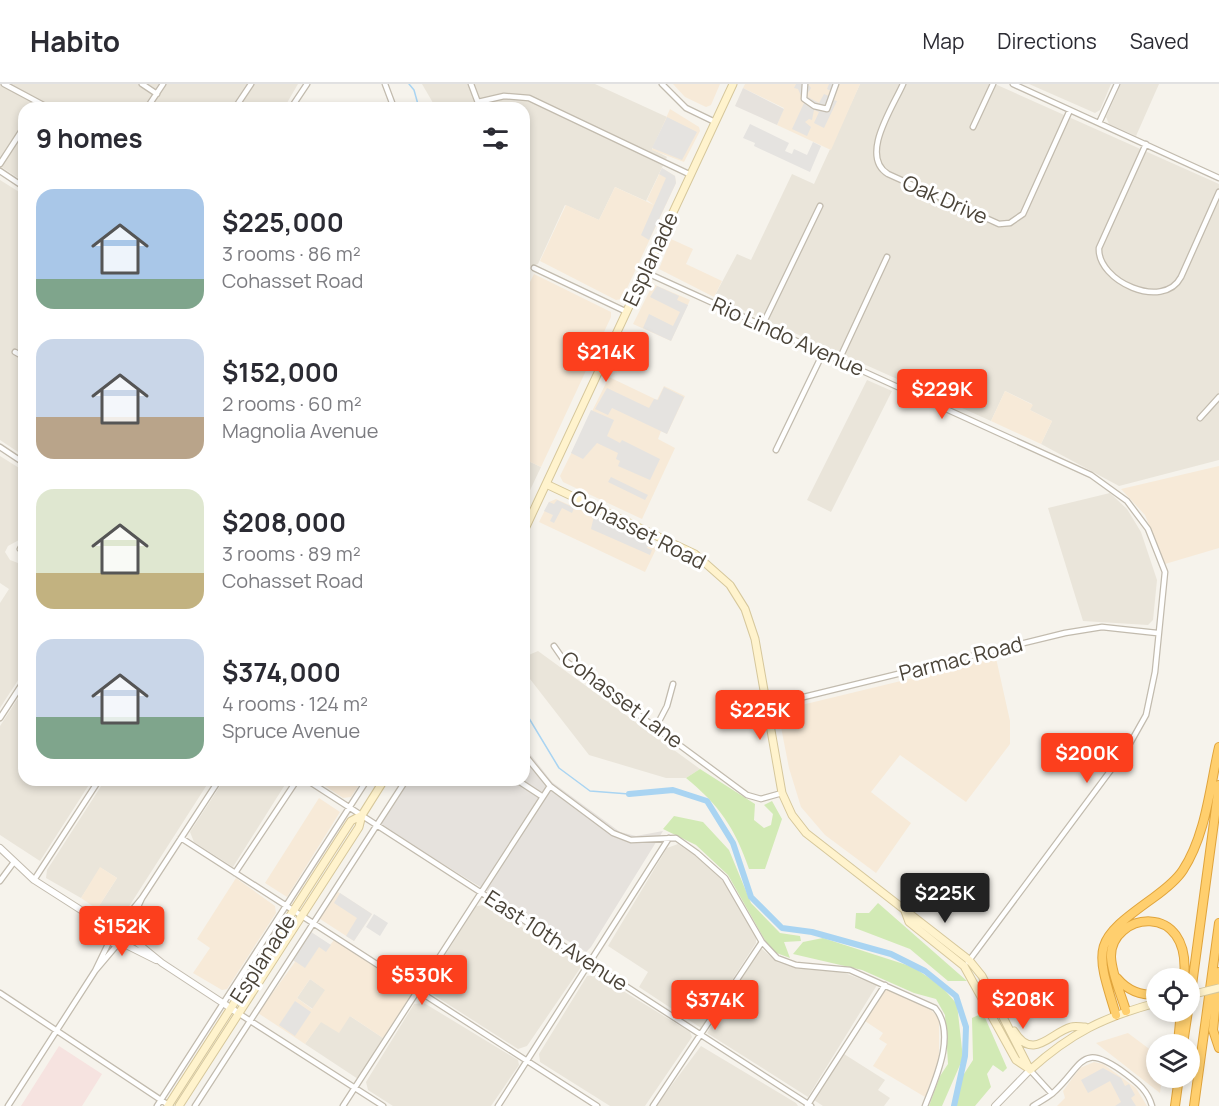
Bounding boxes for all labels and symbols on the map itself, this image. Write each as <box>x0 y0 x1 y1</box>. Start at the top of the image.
street label: Oak Drive <box>898 168 992 230</box>
street label: Esplanade <box>616 207 684 310</box>
street label: Rio Lindo Avenue <box>708 290 869 382</box>
pin: $214K <box>564 332 648 383</box>
pin: $229K <box>900 369 984 420</box>
street label: Cohasset Road <box>566 483 711 575</box>
street label: Parmac Road <box>896 629 1026 687</box>
street label: Cohasset Lane <box>556 644 689 754</box>
pin: $225K <box>718 690 802 741</box>
pin: $200K <box>1045 733 1129 784</box>
pin: $225K <box>903 873 987 924</box>
street label: East 10th Avenue <box>480 883 633 997</box>
pin: $152K <box>80 906 164 957</box>
street label: Esplanade <box>223 909 301 1008</box>
pin: $530K <box>380 955 464 1006</box>
pin: $208K <box>981 979 1065 1030</box>
pin: $374K <box>673 980 757 1031</box>

